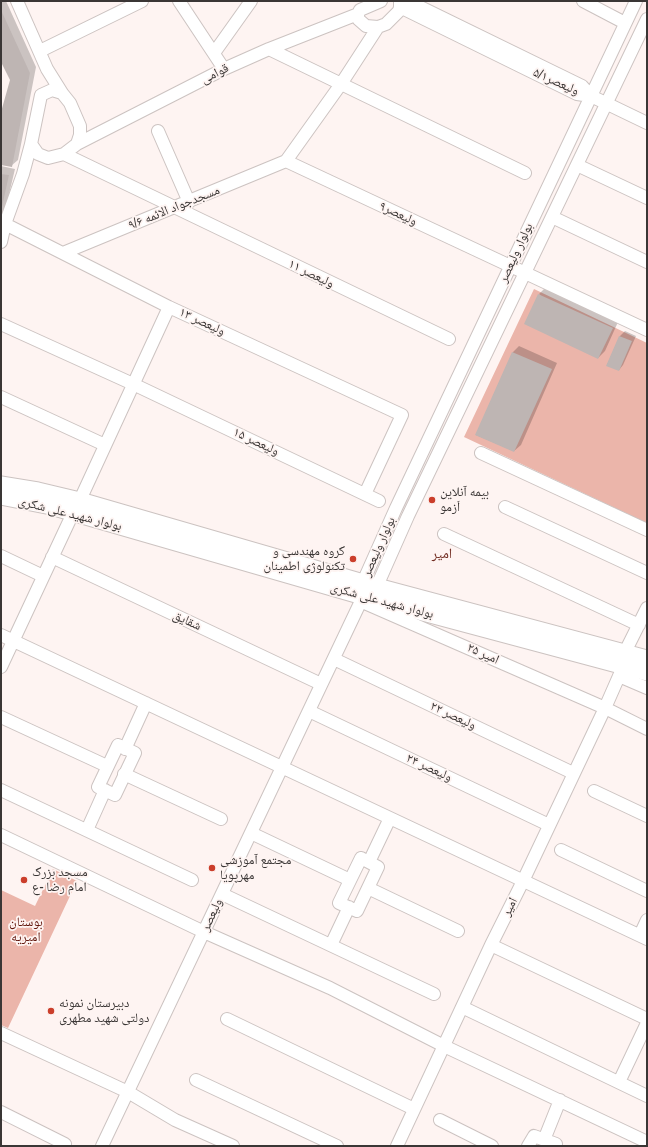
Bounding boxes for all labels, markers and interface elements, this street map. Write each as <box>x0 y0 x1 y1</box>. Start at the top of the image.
street label: قوامی <box>198 60 232 88</box>
street label: ولیعصر۵/۱ <box>530 65 582 99</box>
street label: مسجدجواد الائمه ۹/۶ <box>126 183 222 233</box>
street label: ولیعصر۹ <box>377 198 419 230</box>
street label: بولوار ولیعصر <box>495 221 537 285</box>
street label: ولیعصر ۱۱ <box>286 256 336 292</box>
street label: ولیعصر ۱۳ <box>177 305 227 339</box>
street label: ولیعصر ۱۵ <box>231 425 281 459</box>
place label: بیمه آنلاین اَزمو <box>440 485 489 516</box>
street label: بولوار شهید علی شکری <box>17 494 123 534</box>
marker: بیمه آنلاین اَزمو <box>427 495 437 505</box>
street label: بولوار ولیعصر <box>359 515 399 579</box>
place label: گروه مهندسی و تکنولوژی اطمینان <box>263 544 345 575</box>
district label: امیر <box>432 546 452 562</box>
marker: گروه مهندسی و تکنولوژی اطمینان <box>348 554 358 564</box>
street label: بولوار شهید علی شکری <box>329 580 435 622</box>
street label: شقایق <box>170 608 204 634</box>
street label: امیر ۲۵ <box>464 640 502 668</box>
street label: ولیعصر ۲۲ <box>428 699 478 733</box>
street label: ولیعصر ۲۴ <box>404 751 454 785</box>
place label: مجتمع آموزشی مهرپویا <box>220 853 291 884</box>
marker: مجتمع آموزشی مهرپویا <box>207 863 217 873</box>
place label: مسجد بزرگ امام رضا -ع <box>32 865 88 896</box>
marker: مسجد بزرگ امام رضا -ع <box>19 875 29 885</box>
street label: امیر <box>499 895 521 919</box>
street label: ولیعصر <box>198 896 226 934</box>
park label: بوستان امیریه <box>9 915 43 946</box>
place label: دبیرستان نمونه دولتی شهید مطهری <box>59 996 149 1027</box>
marker: دبیرستان نمونه دولتی شهید مطهری <box>46 1006 56 1016</box>

